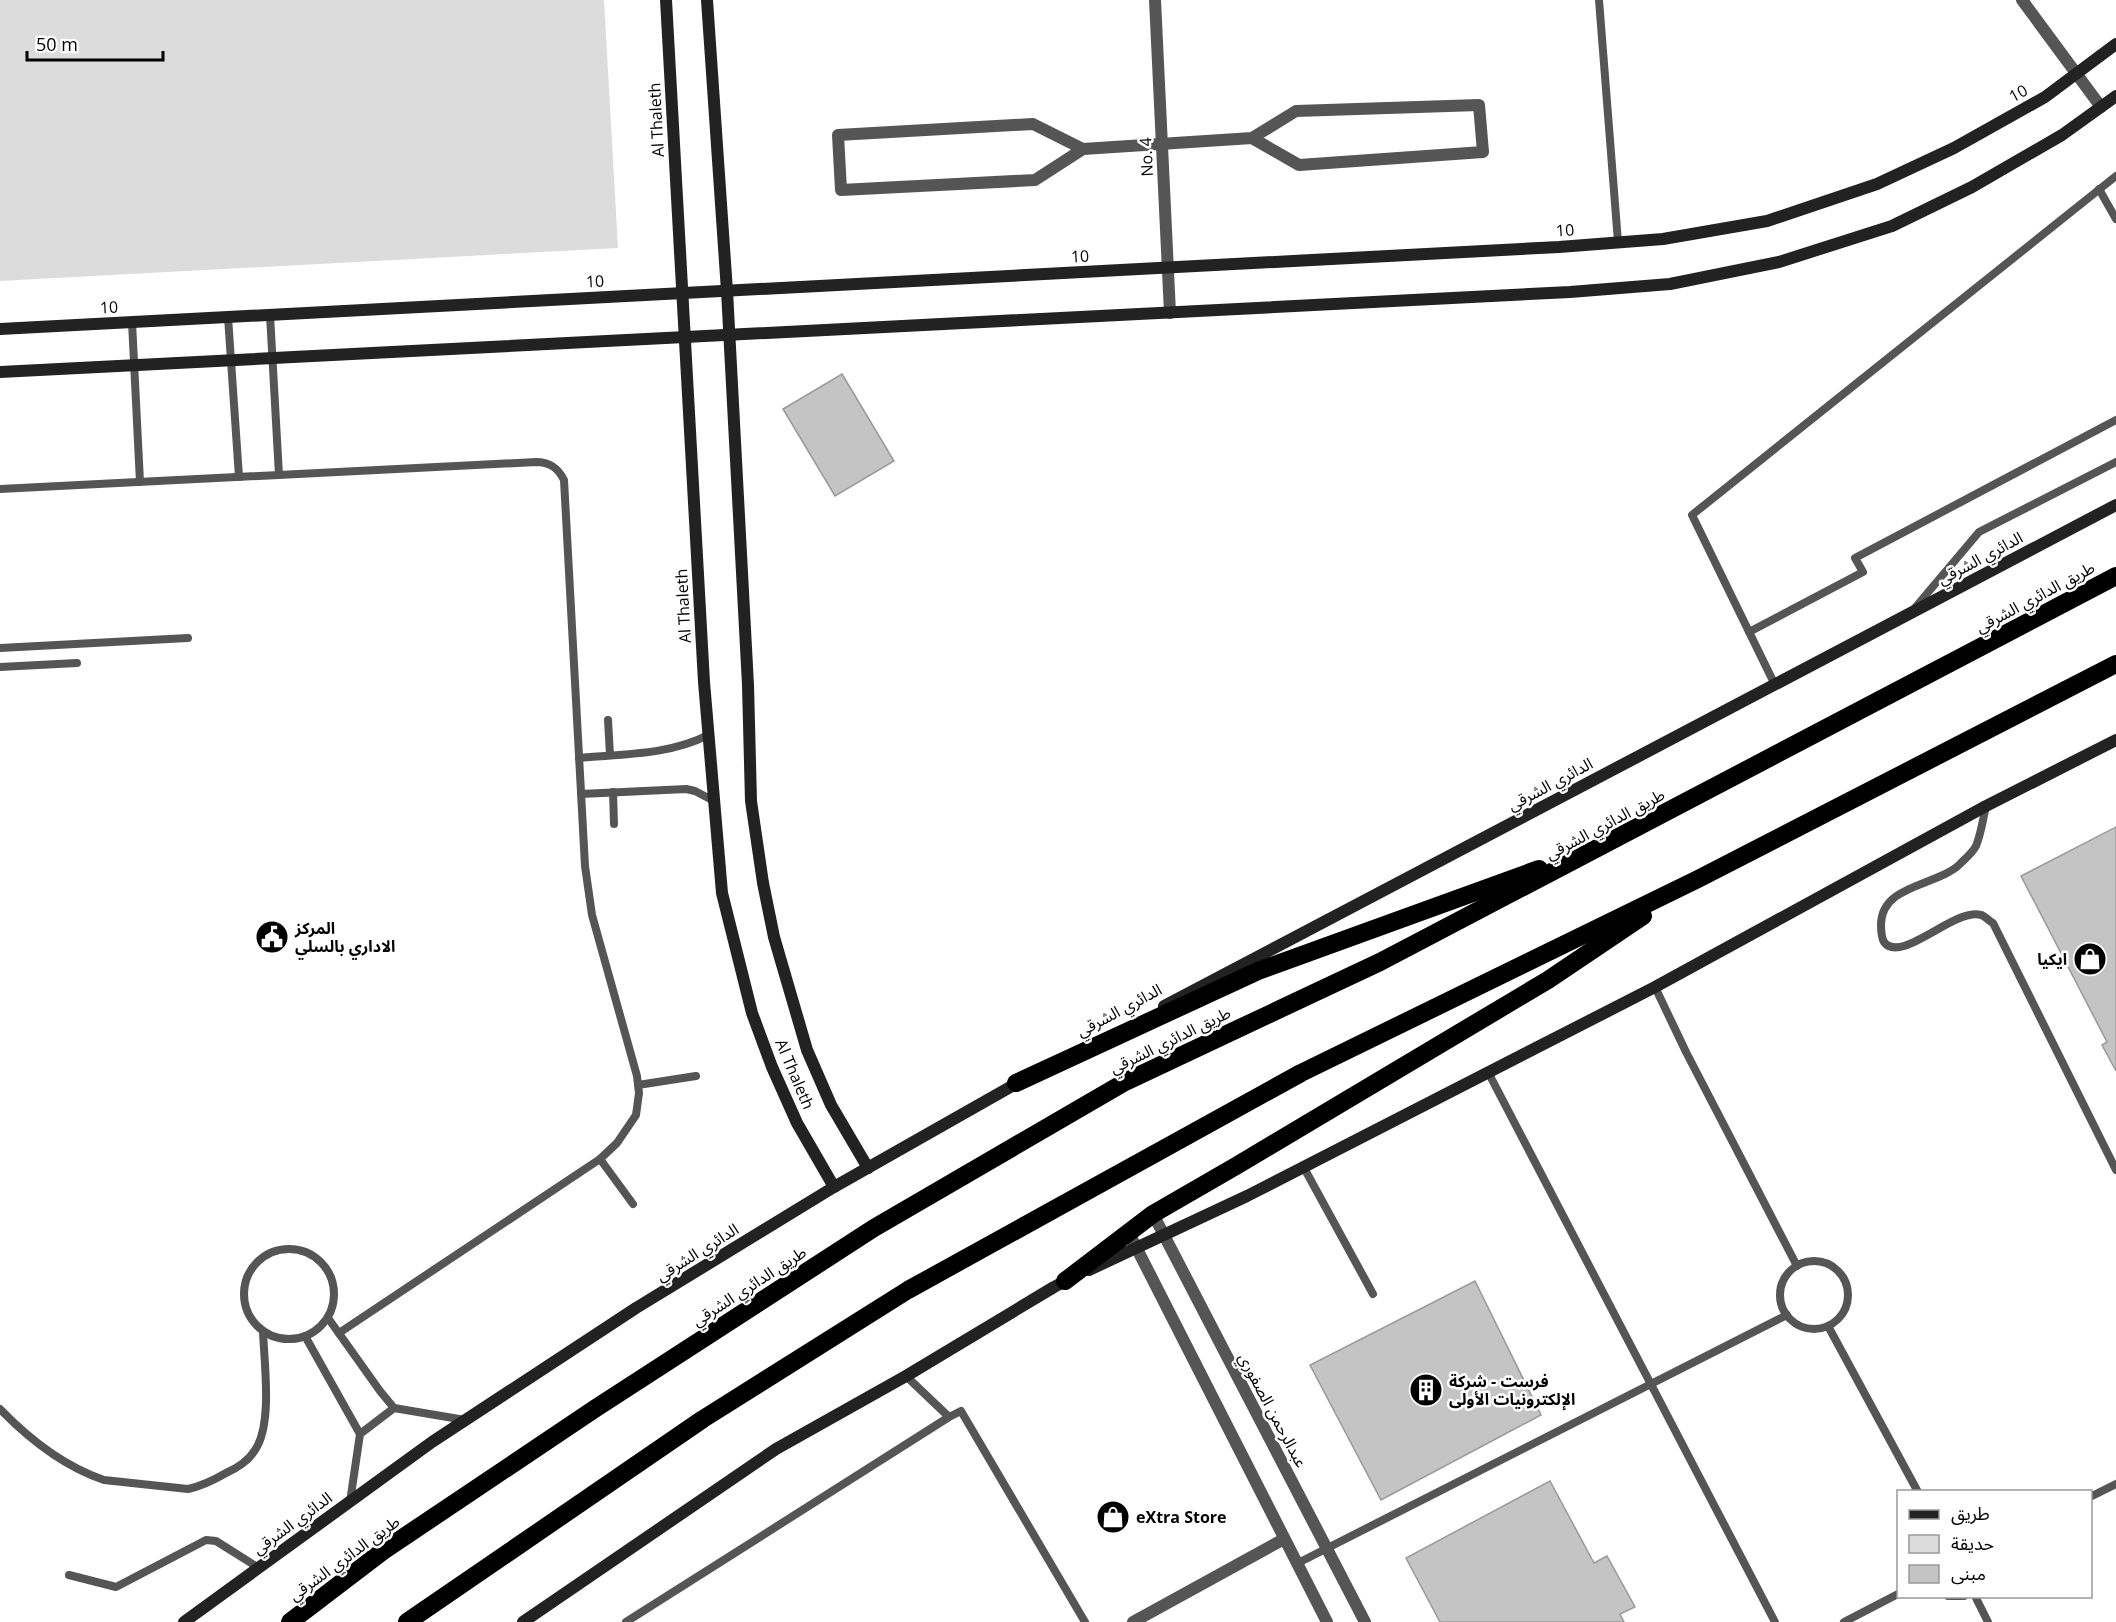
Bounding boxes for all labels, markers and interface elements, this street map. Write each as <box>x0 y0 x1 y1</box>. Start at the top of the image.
scale bar <box>27 24 164 62</box>
text: 50 m <box>36 32 78 56</box>
street label: 10 <box>2005 79 2031 107</box>
street label: Al Thaleth <box>643 82 669 158</box>
street label: No. 4 <box>1134 137 1158 177</box>
street label: 10 <box>1555 218 1575 242</box>
street label: 10 <box>1070 245 1090 267</box>
street label: 10 <box>585 270 605 292</box>
street label: 10 <box>99 296 119 318</box>
street label: الدائري الشرقي <box>1934 526 2027 591</box>
street label: طريق الدائري الشرقي <box>1971 556 2099 639</box>
street label: Al Thaleth <box>670 568 696 644</box>
street label: الدائري الشرقي <box>1504 752 1597 817</box>
street label: طريق الدائري الشرقي <box>1541 783 1669 866</box>
place label: المركز الاداري بالسلي <box>294 917 395 960</box>
public building icon: المركز الاداري بالسلي <box>254 919 290 955</box>
shop icon: ايكيا <box>2072 941 2108 977</box>
place label: ايكيا <box>2037 948 2067 970</box>
street label: الدائري الشرقي <box>1073 978 1166 1043</box>
street label: طريق الدائري الشرقي <box>1106 1001 1235 1080</box>
street label: Al Thaleth <box>770 1035 820 1113</box>
street label: الدائري الشرقي <box>651 1218 743 1288</box>
street label: طريق الدائري الشرقي <box>688 1241 811 1333</box>
street label: عبدالرحمن الصفوري <box>1232 1349 1312 1472</box>
place label: فرست - شركة الإلكترونيات الأولى <box>1449 1370 1575 1411</box>
building icon: فرست - شركة الإلكترونيات الأولى <box>1408 1372 1444 1408</box>
street label: الدائري الشرقي <box>248 1487 337 1561</box>
legend <box>1897 1490 2092 1598</box>
shop icon: eXtra Store <box>1095 1499 1131 1535</box>
text: طريق <box>1951 1501 1990 1525</box>
place label: eXtra Store <box>1136 1506 1227 1528</box>
street label: طريق الدائري الشرقي <box>284 1510 405 1607</box>
text: حديقة <box>1951 1531 1994 1555</box>
text: مبنى <box>1951 1561 1986 1585</box>

